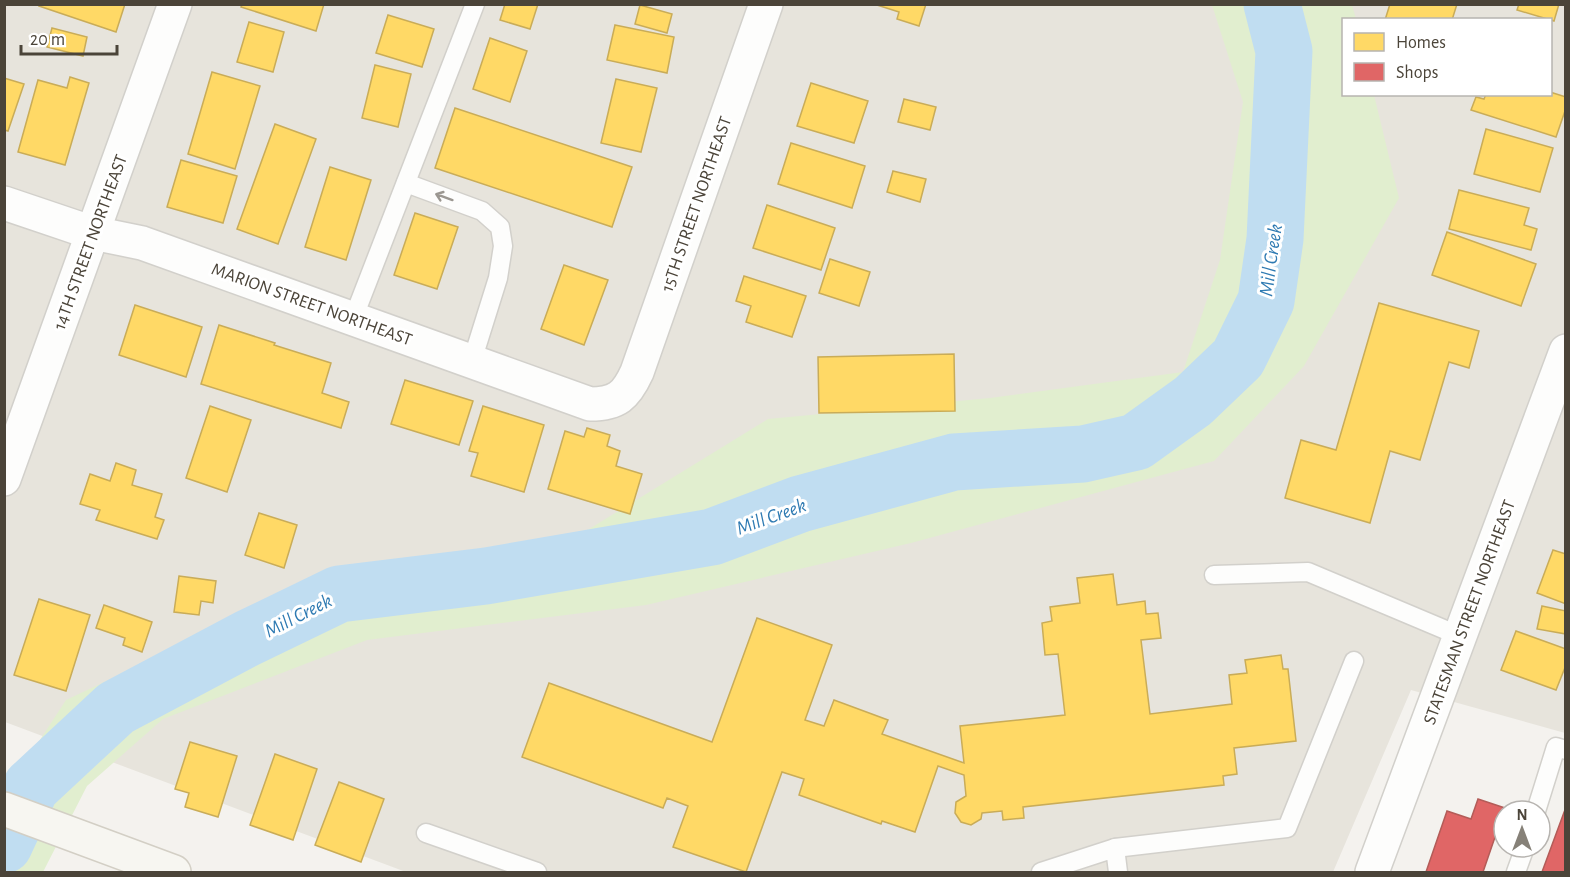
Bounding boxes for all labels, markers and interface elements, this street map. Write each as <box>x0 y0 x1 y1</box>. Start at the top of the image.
scale bar <box>21 18 117 56</box>
legend <box>1342 18 1552 96</box>
text: 20 m <box>30 31 65 49</box>
text: Homes <box>1396 34 1446 52</box>
text: Shops <box>1396 64 1438 82</box>
street label: 15TH STREET NORTHEAST <box>658 114 735 294</box>
street label: 14TH STREET NORTHEAST <box>51 152 131 332</box>
one-way arrow <box>435 191 454 202</box>
water label: Mill Creek <box>1256 223 1286 298</box>
street label: MARION STREET NORTHEAST <box>209 260 414 350</box>
water label: Mill Creek <box>734 495 809 539</box>
street label: STATESMAN STREET NORTHEAST <box>1421 498 1519 727</box>
water label: Mill Creek <box>262 590 335 641</box>
north arrow <box>1492 799 1552 859</box>
text: N <box>1516 807 1528 823</box>

